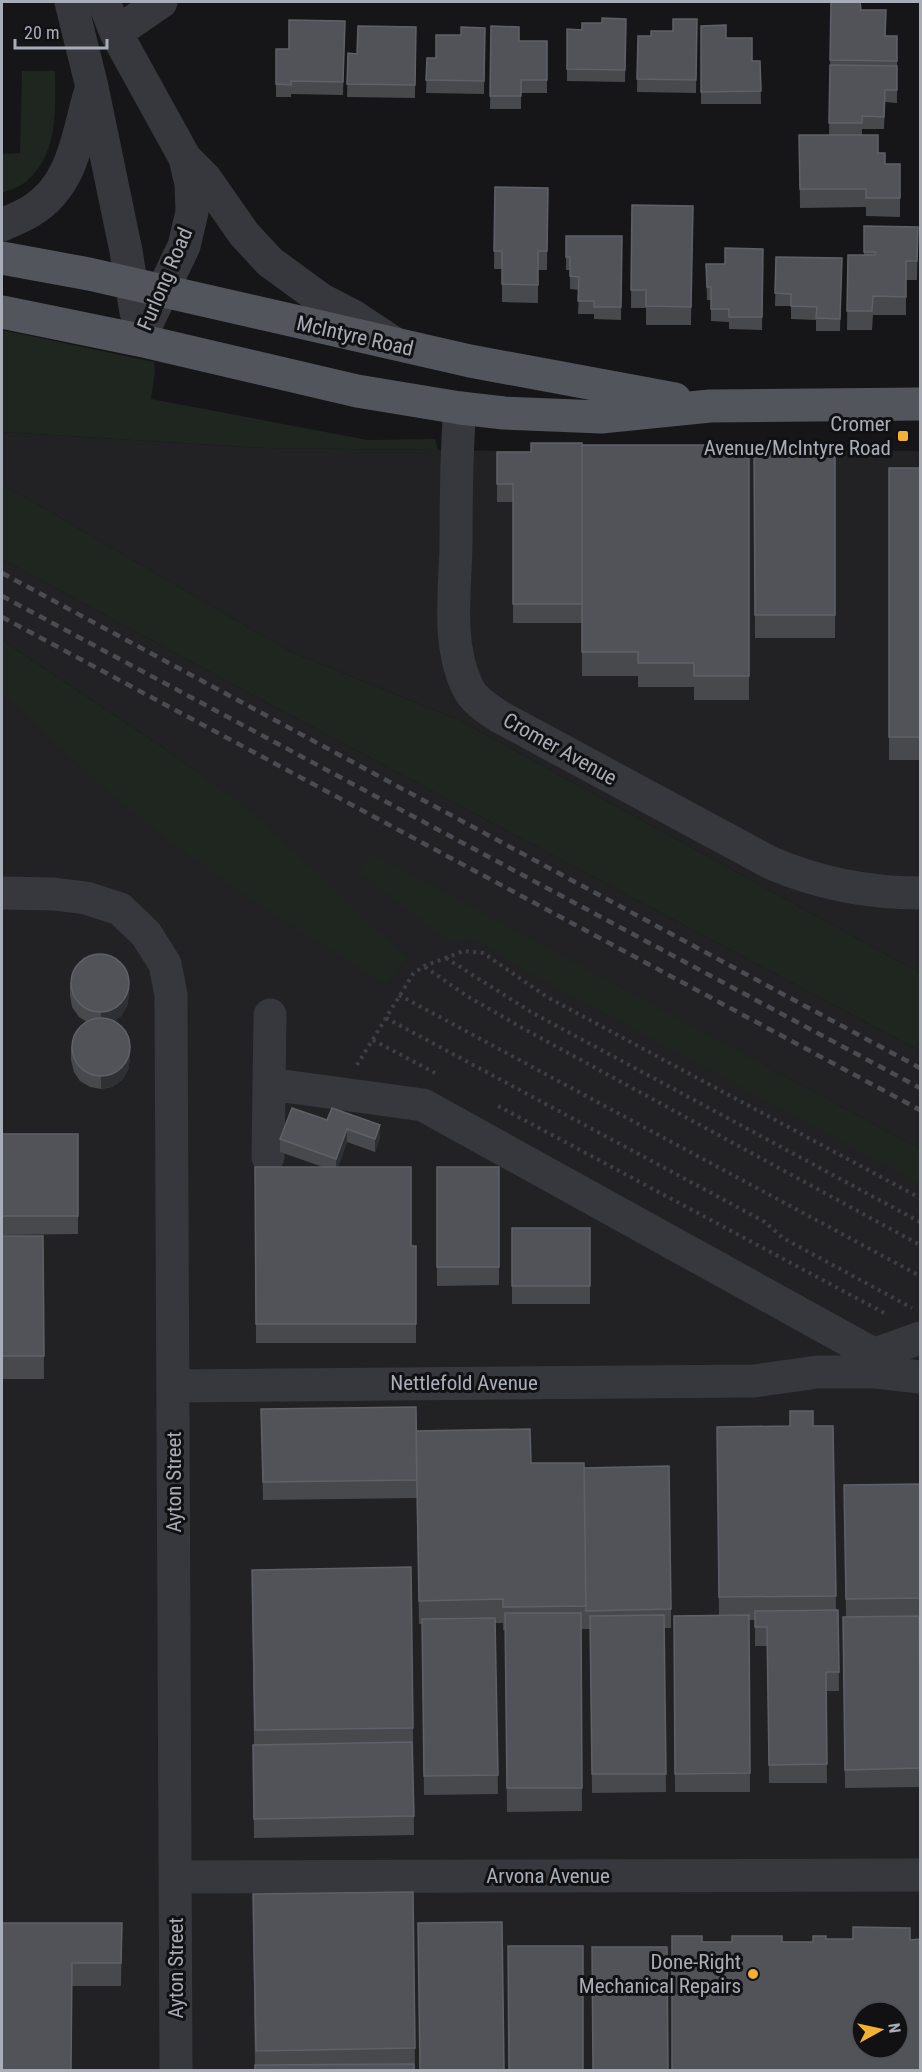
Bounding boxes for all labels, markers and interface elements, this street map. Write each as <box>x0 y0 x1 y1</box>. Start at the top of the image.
scale bar <box>15 12 106 50</box>
text: 20 m <box>24 22 59 43</box>
street label: Furlong Road <box>133 224 197 334</box>
street label: McIntyre Road <box>294 311 416 361</box>
place label: Cromer Avenue/McIntyre Road <box>704 412 891 460</box>
marker: Cromer Avenue/McIntyre Road <box>896 429 910 443</box>
street label: Cromer Avenue <box>499 708 621 790</box>
street label: Nettlefold Avenue <box>390 1371 538 1395</box>
street label: Ayton Street <box>162 1431 186 1533</box>
street label: Arvona Avenue <box>486 1864 610 1888</box>
street label: Ayton Street <box>164 1917 188 2019</box>
place label: Done-Right Mechanical Repairs <box>579 1950 741 1998</box>
marker: Done-Right Mechanical Repairs <box>746 1967 760 1981</box>
north arrow <box>850 2000 910 2060</box>
text: N <box>884 2022 904 2034</box>

